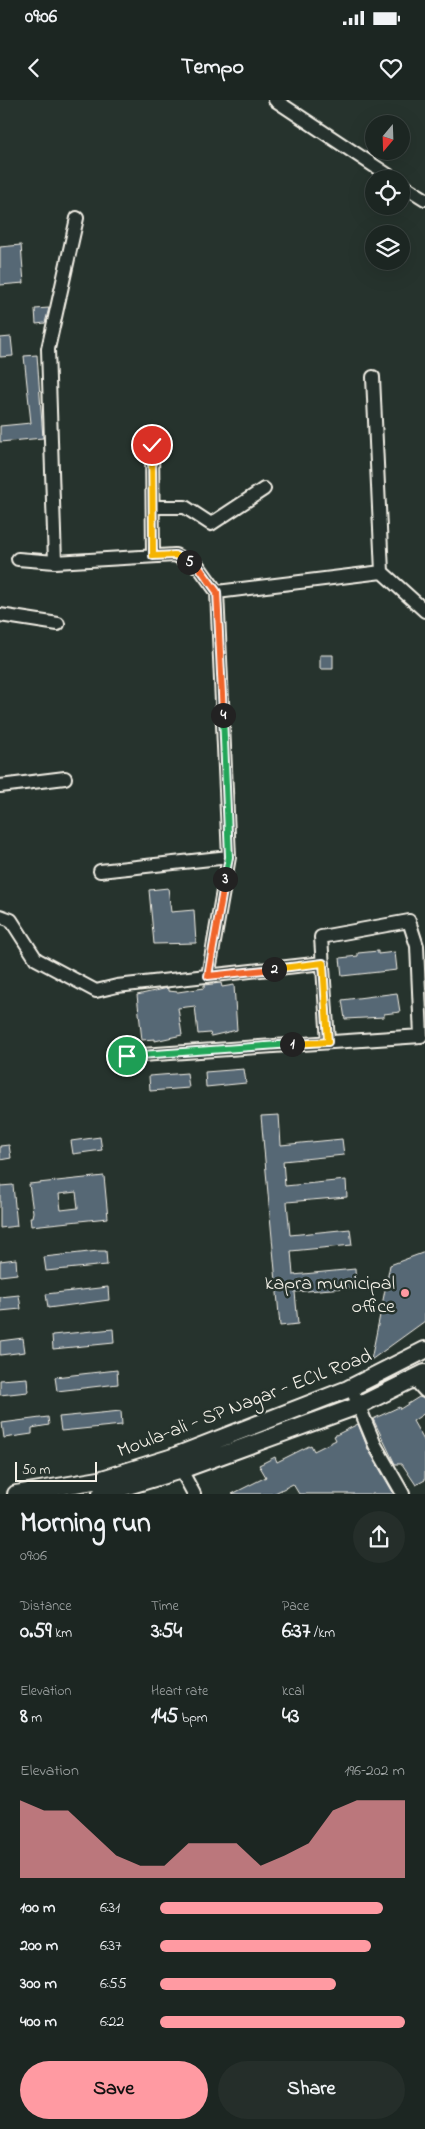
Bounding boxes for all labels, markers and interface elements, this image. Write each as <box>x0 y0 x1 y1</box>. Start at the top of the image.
text: 09:06 <box>25 4 57 31</box>
text: Tempo <box>181 52 244 84</box>
icon: back <box>20 54 48 82</box>
icon: heart <box>377 54 405 82</box>
north arrow <box>365 115 410 160</box>
map controls <box>365 115 410 270</box>
button: locate <box>365 170 410 215</box>
button: layers <box>365 225 410 270</box>
pin <box>131 424 173 466</box>
icon: check <box>138 431 166 459</box>
pin: 5 <box>176 550 202 574</box>
text: 5 <box>185 552 194 573</box>
pin: 4 <box>210 702 236 728</box>
text: 4 <box>221 705 226 726</box>
pin: 3 <box>212 866 238 892</box>
text: 3 <box>223 869 228 890</box>
pin: 2 <box>262 956 286 982</box>
text: 2 <box>271 959 278 980</box>
pin: 1 <box>280 1032 304 1056</box>
text: 1 <box>290 1034 295 1055</box>
pin <box>106 1035 148 1077</box>
icon: arrive <box>113 1042 141 1070</box>
place label: kapra municipal office <box>265 1270 395 1322</box>
marker: kapra municipal office <box>399 1287 411 1299</box>
street label: Moula-ali - SP Nagar - ECIL Road <box>113 1342 377 1467</box>
scale bar <box>15 1459 98 1482</box>
text: 50 m <box>22 1460 50 1481</box>
text: Morning run <box>20 1504 151 1545</box>
button: share <box>353 1511 405 1563</box>
text: 09:06 <box>20 1544 47 1568</box>
text: Distance <box>20 1596 72 1617</box>
text: Time <box>151 1596 179 1617</box>
text: Pace <box>282 1596 309 1617</box>
text: 0.59 <box>20 1617 52 1647</box>
text: 3:54 <box>151 1617 182 1647</box>
text: 6:37 <box>282 1617 310 1647</box>
text: km <box>52 1623 72 1644</box>
text: /km <box>310 1623 335 1644</box>
text: Elevation <box>20 1681 71 1702</box>
text: Heart rate <box>151 1681 208 1702</box>
text: kcal <box>282 1681 304 1702</box>
text: 8 <box>20 1702 28 1732</box>
text: 145 <box>151 1702 178 1732</box>
text: 43 <box>282 1702 299 1732</box>
text: m <box>28 1708 42 1729</box>
text: bpm <box>178 1708 208 1729</box>
text: Elevation <box>20 1759 79 1783</box>
text: 196–202 m <box>344 1759 405 1783</box>
text: 100 m <box>20 1896 55 1920</box>
text: 6:31 <box>100 1896 120 1920</box>
text: 200 m <box>20 1934 58 1958</box>
text: 6:37 <box>100 1934 122 1958</box>
text: 300 m <box>20 1972 57 1996</box>
text: 6:55 <box>100 1972 127 1996</box>
text: 400 m <box>20 2010 57 2034</box>
text: 6:22 <box>100 2010 124 2034</box>
button: Save <box>20 2061 208 2119</box>
button: Share <box>218 2061 405 2119</box>

